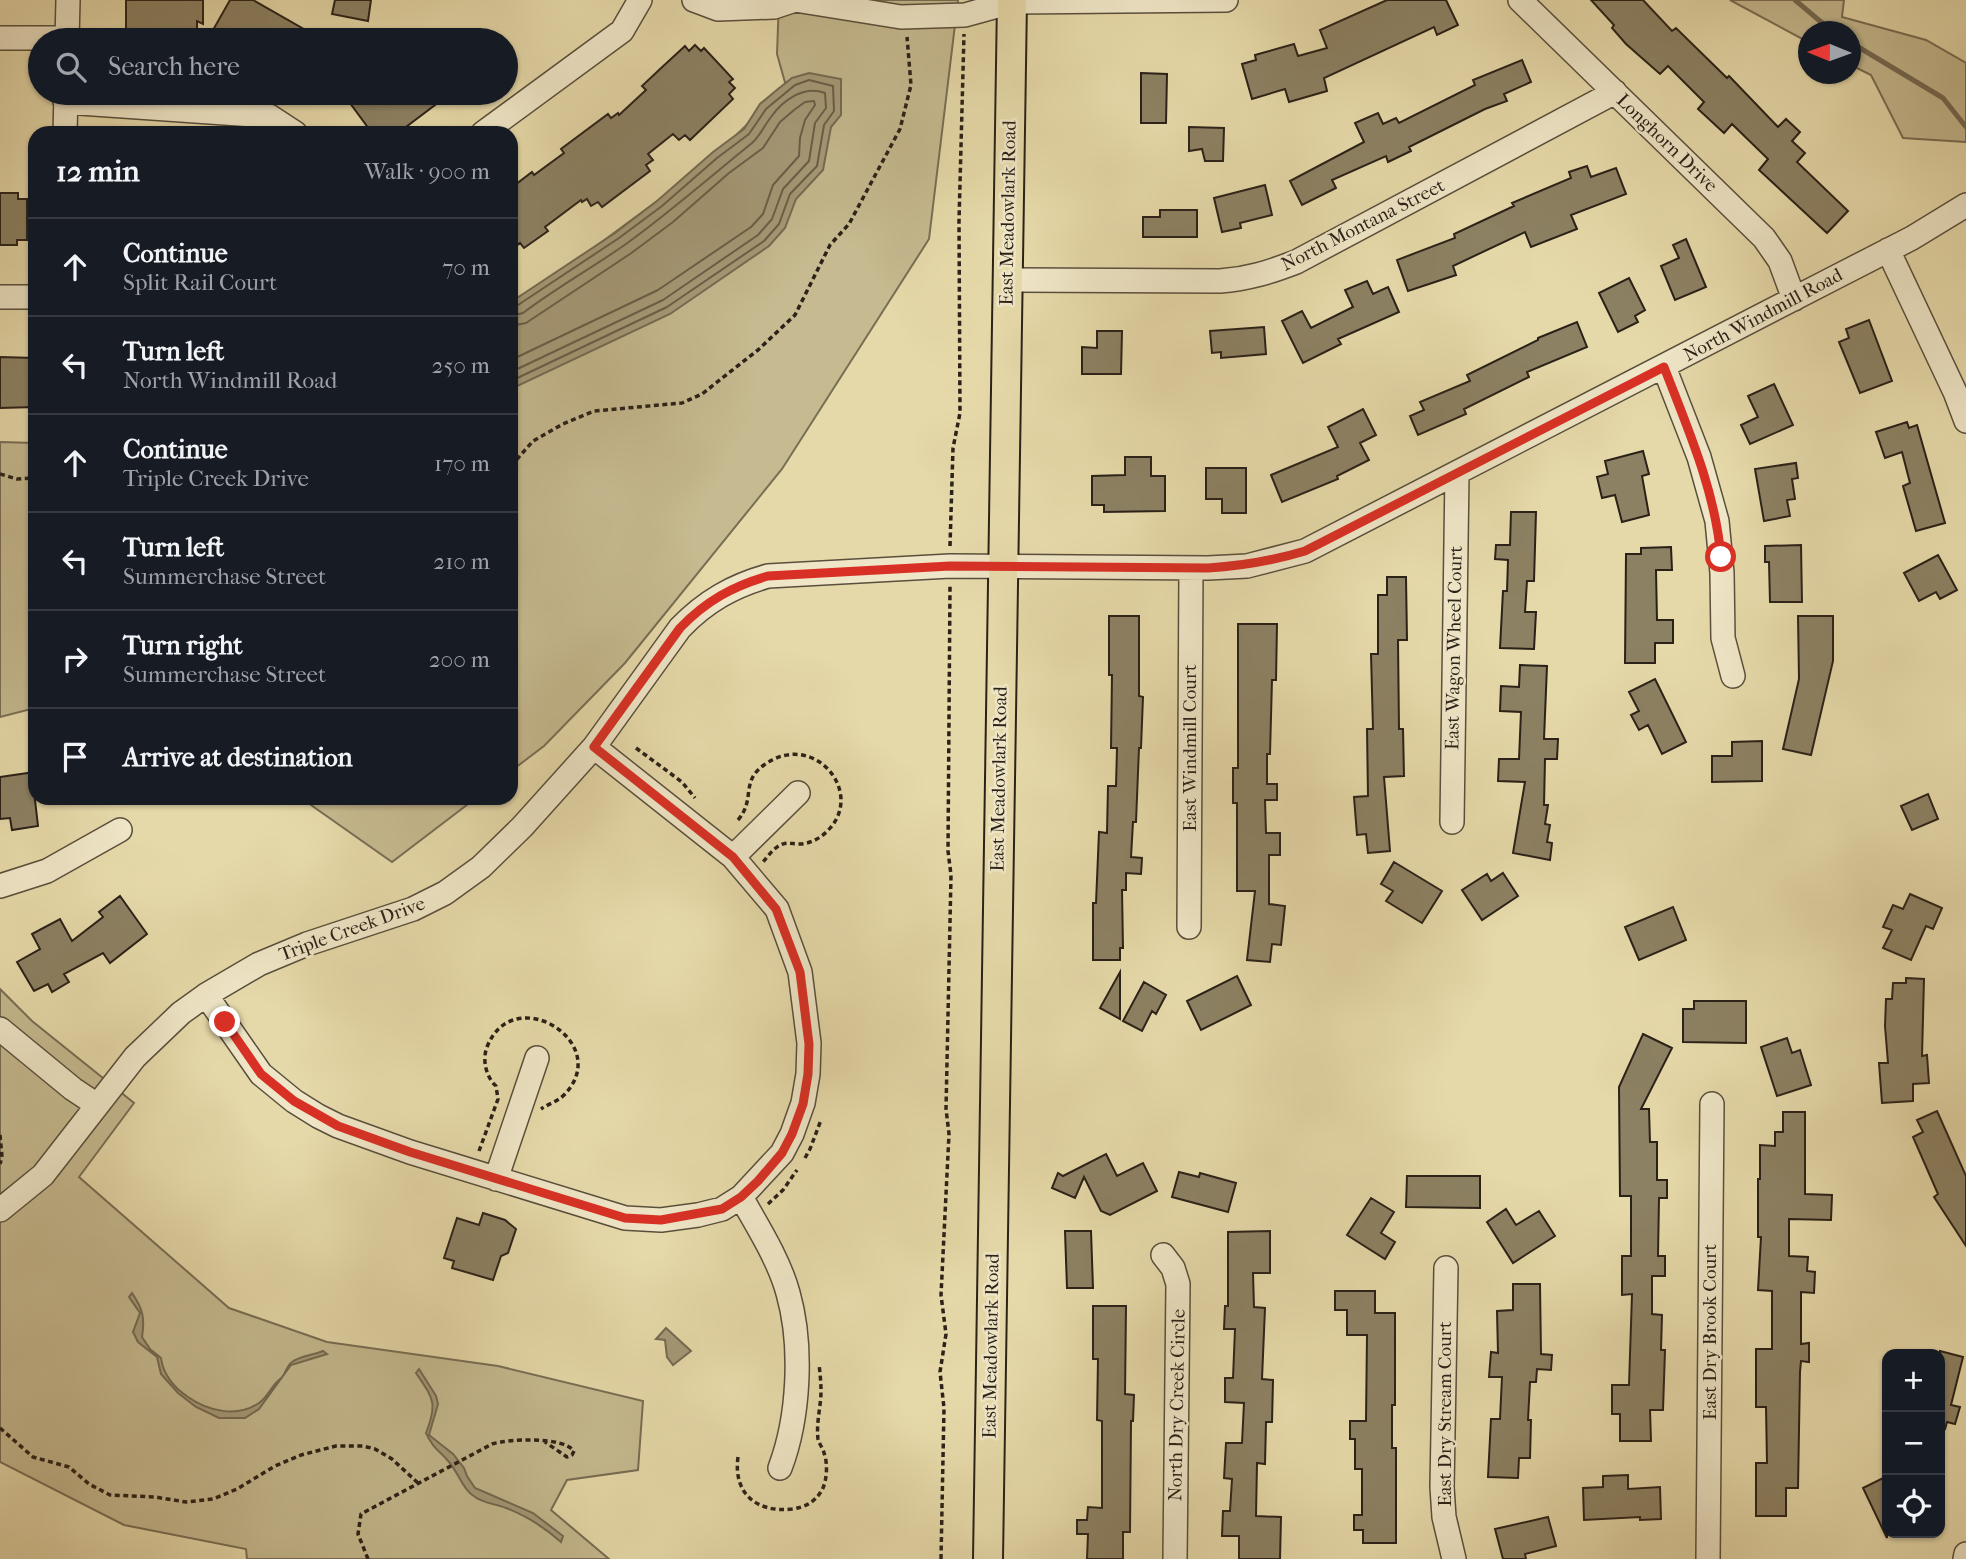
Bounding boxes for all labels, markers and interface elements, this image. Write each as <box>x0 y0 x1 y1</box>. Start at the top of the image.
north arrow <box>1798 21 1861 84</box>
search box <box>28 28 518 105</box>
icon: search <box>52 48 90 86</box>
text: Search here <box>108 51 240 82</box>
street label: Longhorn Drive <box>1612 89 1722 197</box>
street label: East Meadowlark Road <box>995 120 1021 306</box>
text: 12 min <box>56 154 140 189</box>
text: Walk · 900 m <box>364 158 490 185</box>
street label: North Montana Street <box>1278 174 1449 276</box>
text: Continue <box>123 238 228 269</box>
icon: ahead <box>56 248 94 286</box>
text: 70 m <box>442 254 490 281</box>
street label: North Windmill Road <box>1680 263 1847 366</box>
text: Split Rail Court <box>123 269 277 296</box>
text: Turn left <box>123 336 224 367</box>
icon: left <box>56 346 94 384</box>
text: 250 m <box>432 352 490 379</box>
text: North Windmill Road <box>123 367 337 394</box>
text: Continue <box>123 434 228 465</box>
icon: ahead <box>56 444 94 482</box>
text: 170 m <box>434 450 490 477</box>
text: Triple Creek Drive <box>123 465 309 492</box>
text: Turn left <box>123 532 224 563</box>
route start <box>1705 541 1736 572</box>
icon: left <box>56 542 94 580</box>
street label: East Wagon Wheel Court <box>1441 545 1467 750</box>
text: 210 m <box>433 548 490 575</box>
text: Summerchase Street <box>123 563 326 590</box>
text: Turn right <box>123 630 243 661</box>
icon: right <box>56 640 94 678</box>
text: 200 m <box>429 646 490 673</box>
text: Summerchase Street <box>123 661 326 688</box>
street label: East Windmill Court <box>1179 664 1201 832</box>
street label: East Meadowlark Road <box>986 686 1012 872</box>
icon: arrive <box>56 738 94 776</box>
text: Arrive at destination <box>123 742 353 773</box>
street label: Triple Creek Drive <box>276 892 428 966</box>
route end <box>209 1006 240 1037</box>
street label: East Dry Brook Court <box>1699 1244 1721 1420</box>
street label: East Meadowlark Road <box>978 1253 1004 1439</box>
street label: North Dry Creek Circle <box>1164 1309 1190 1501</box>
street label: East Dry Stream Court <box>1434 1321 1456 1507</box>
map controls <box>1882 1349 1945 1538</box>
button: + <box>1882 1349 1945 1412</box>
button: − <box>1882 1412 1945 1475</box>
button: locate <box>1882 1475 1945 1538</box>

